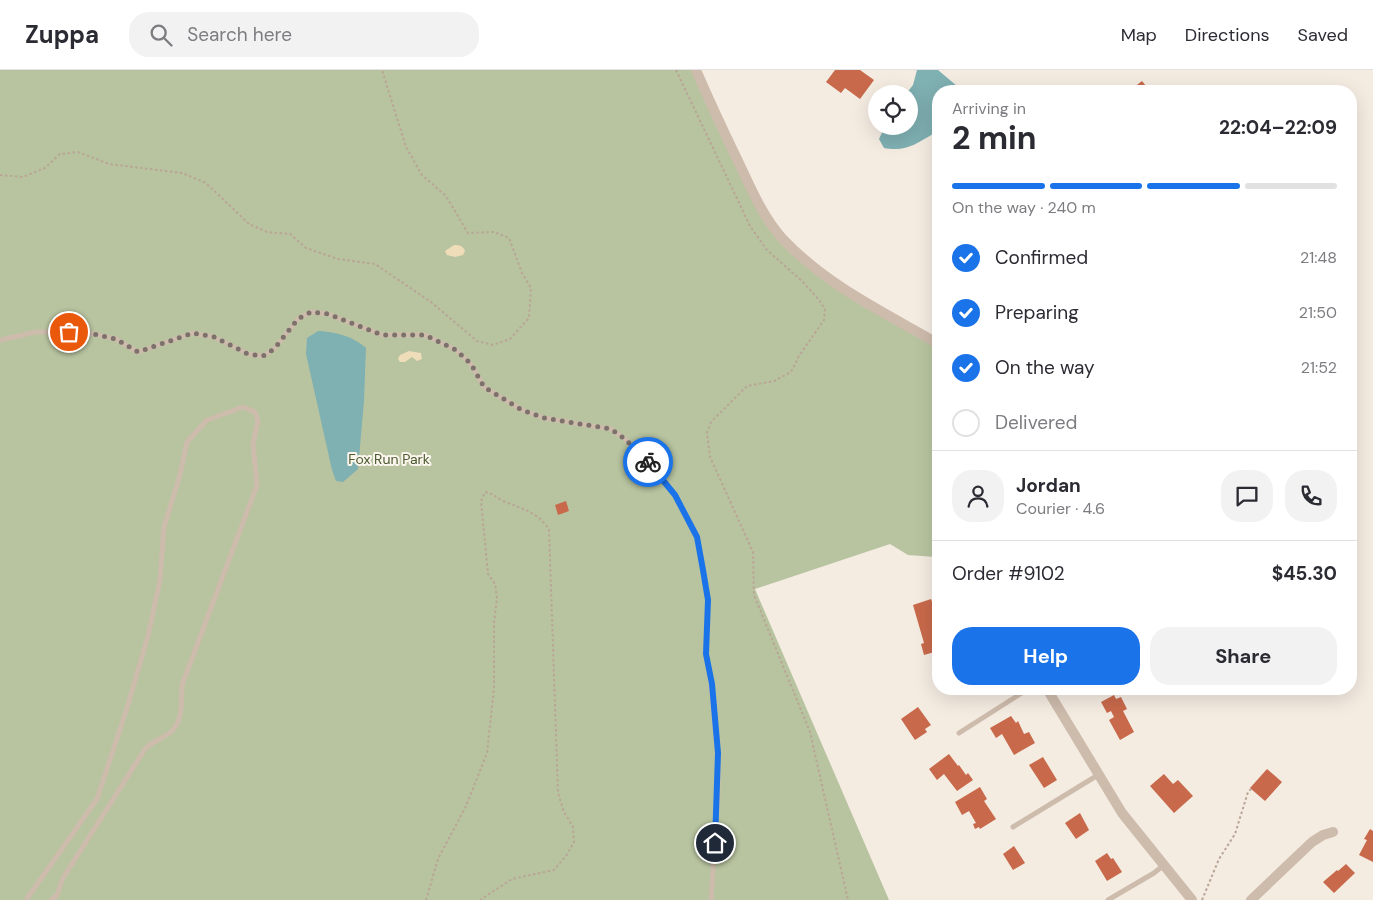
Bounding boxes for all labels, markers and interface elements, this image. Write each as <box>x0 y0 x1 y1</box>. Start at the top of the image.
search box <box>129 12 479 57</box>
text: Zuppa <box>25 19 99 50</box>
icon: search <box>147 21 175 49</box>
text: Search here <box>187 22 292 47</box>
text: Map <box>1121 23 1157 47</box>
text: Directions <box>1185 23 1270 47</box>
text: Saved <box>1298 23 1348 47</box>
map controls <box>868 85 918 135</box>
button: locate <box>868 85 918 135</box>
text: Arriving in <box>952 98 1026 119</box>
text: 22:04–22:09 <box>1219 115 1337 140</box>
text: 2 min <box>952 117 1037 159</box>
text: On the way · 240 m <box>952 197 1096 218</box>
icon: check <box>952 244 980 272</box>
text: Confirmed <box>995 245 1088 270</box>
text: 21:48 <box>1300 247 1337 268</box>
icon: check <box>952 299 980 327</box>
text: Preparing <box>995 300 1079 325</box>
text: 21:50 <box>1299 302 1337 323</box>
pin <box>48 311 90 353</box>
icon: bag <box>55 318 83 346</box>
icon: check <box>952 354 980 382</box>
text: On the way <box>995 355 1095 380</box>
text: 21:52 <box>1301 357 1337 378</box>
text: Delivered <box>995 410 1077 435</box>
courier <box>623 437 673 487</box>
icon: bike <box>634 448 662 476</box>
park label: Fox Run Park <box>348 450 430 468</box>
button: person <box>952 470 1004 522</box>
button: chat <box>1221 470 1273 522</box>
button: phone <box>1285 470 1337 522</box>
text: Jordan <box>1016 473 1081 498</box>
text: Courier · 4.6 <box>1016 498 1105 519</box>
text: Order #9102 <box>952 561 1065 586</box>
text: $45.30 <box>1272 561 1337 586</box>
button: Help <box>952 627 1140 685</box>
button: Share <box>1150 627 1337 685</box>
pin <box>694 822 736 864</box>
icon: home <box>701 829 729 857</box>

